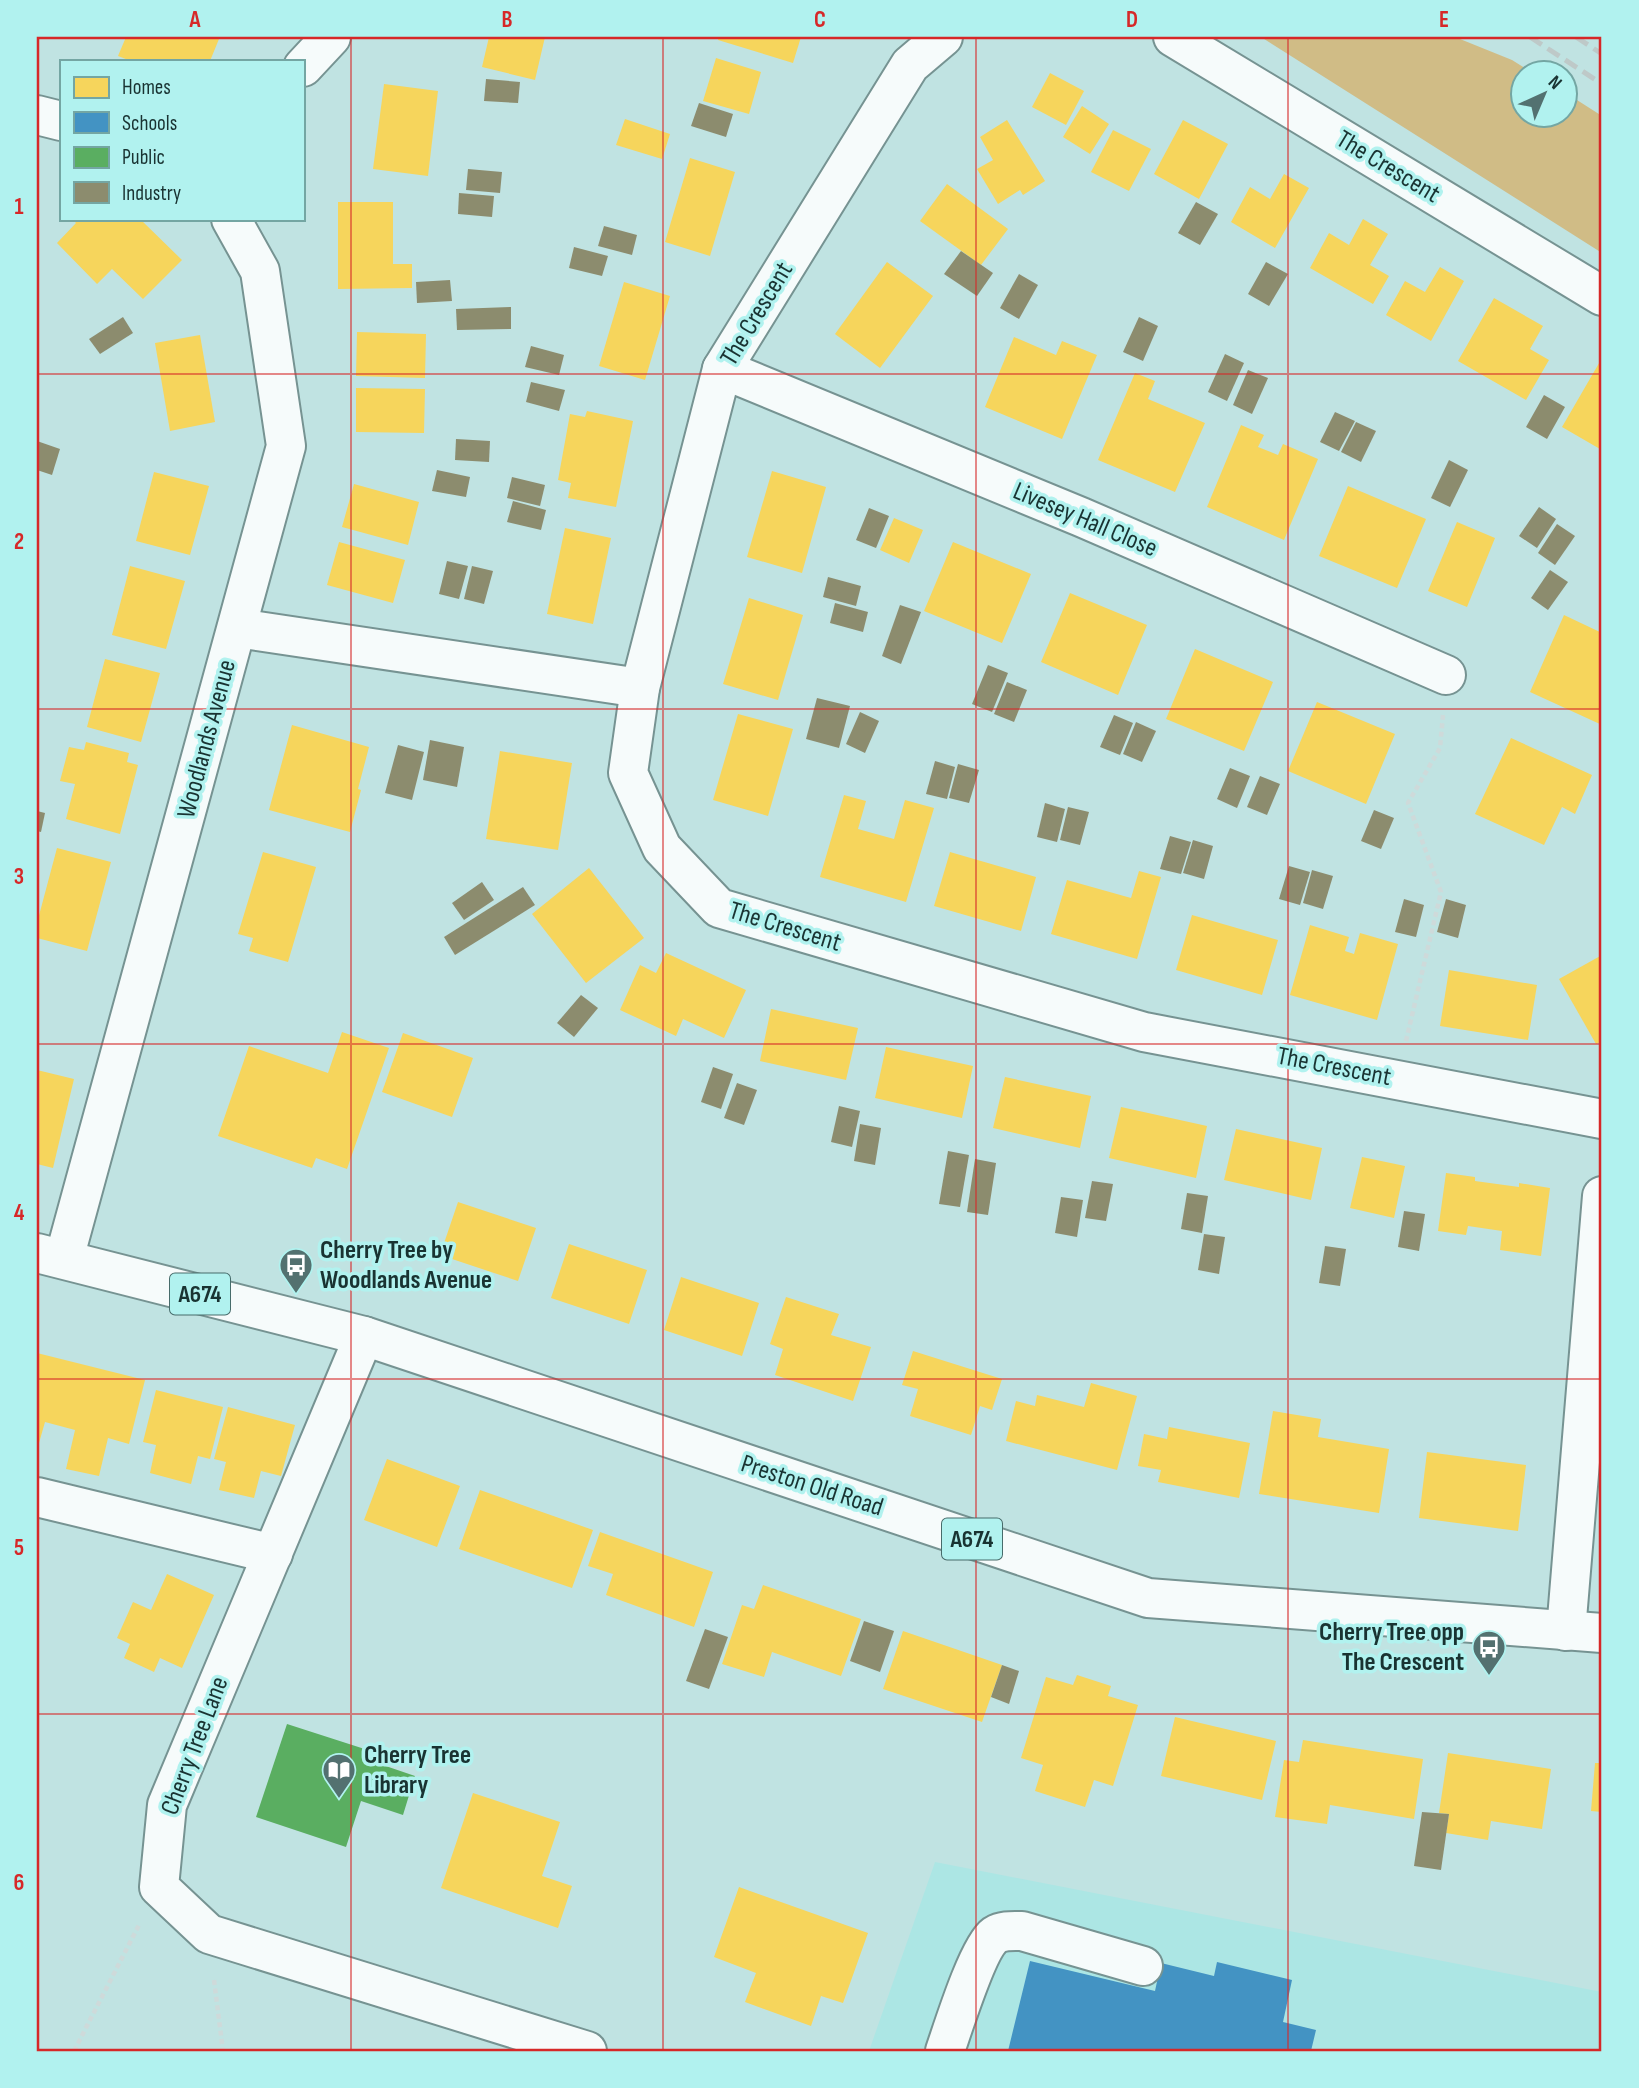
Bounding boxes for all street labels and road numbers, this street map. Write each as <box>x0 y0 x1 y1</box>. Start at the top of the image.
street label: The Crescent <box>1331 124 1445 210</box>
street label: The Crescent <box>714 257 800 371</box>
street label: Livesey Hall Close <box>1008 476 1162 564</box>
street label: Woodlands Avenue <box>171 656 243 822</box>
street label: The Crescent <box>725 895 845 959</box>
street label: The Crescent <box>1274 1041 1394 1093</box>
road number: A674 <box>170 1274 230 1314</box>
street label: Preston Old Road <box>737 1448 887 1524</box>
road number: A674 <box>942 1518 1002 1560</box>
street label: Cherry Tree Lane <box>154 1673 236 1819</box>

